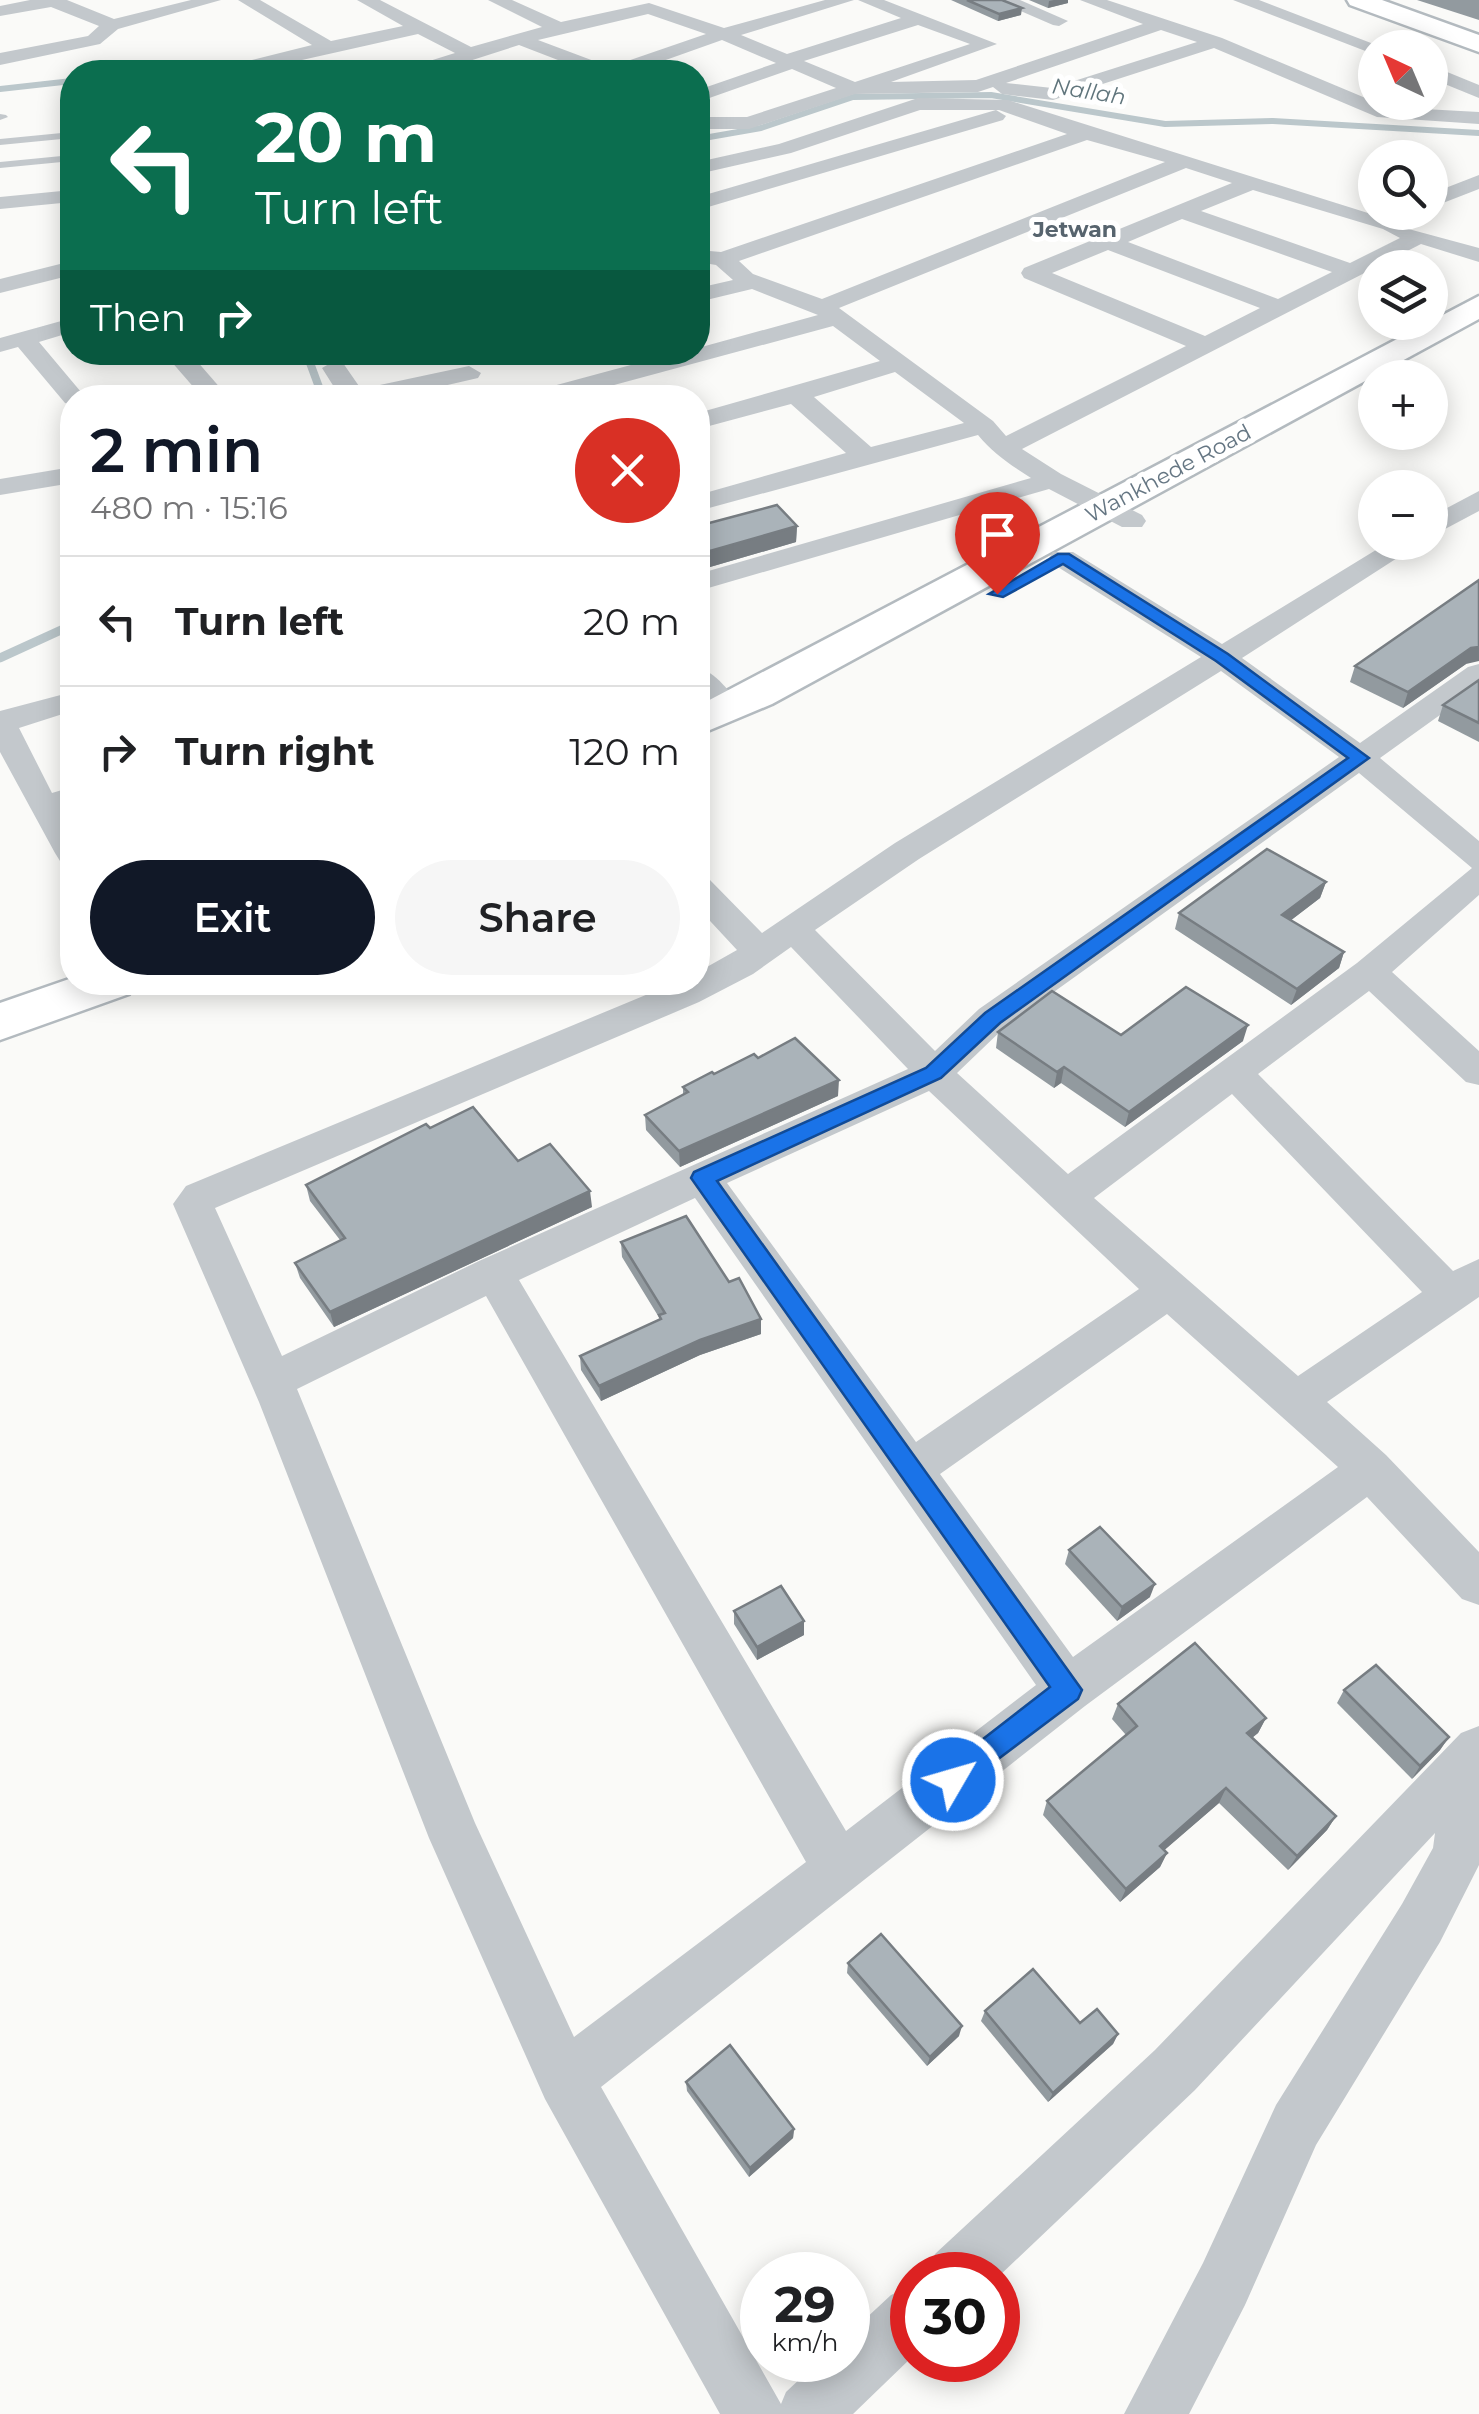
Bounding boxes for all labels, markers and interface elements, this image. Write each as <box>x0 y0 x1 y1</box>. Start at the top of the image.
north arrow <box>1358 30 1448 120</box>
map controls <box>1358 30 1448 560</box>
water label: Nallah <box>1050 72 1128 111</box>
text: 20 m <box>255 94 437 180</box>
icon: left <box>90 100 220 230</box>
button: search <box>1358 140 1448 230</box>
text: Turn left <box>255 180 443 235</box>
district label: Jetwan <box>1032 216 1117 243</box>
button: layers <box>1358 250 1448 340</box>
icon: right <box>206 290 261 345</box>
text: Then <box>90 294 186 341</box>
button: + <box>1358 360 1448 450</box>
text: 2 min <box>90 414 263 487</box>
button: close <box>575 418 680 523</box>
street label: Wankhede Road <box>1081 418 1256 529</box>
button: − <box>1358 470 1448 560</box>
text: 480 m · 15:16 <box>90 488 288 527</box>
pin <box>955 492 1040 595</box>
icon: arrive <box>970 507 1025 562</box>
icon: left <box>90 594 145 649</box>
text: Turn left <box>175 598 344 645</box>
text: 20 m <box>583 598 680 645</box>
icon: right <box>90 724 145 779</box>
text: Turn right <box>175 728 374 775</box>
text: 120 m <box>569 728 680 775</box>
button: Exit <box>90 860 375 975</box>
button: Share <box>395 860 680 975</box>
position arrow <box>901 1728 1005 1832</box>
speed limit sign: 30 <box>890 2252 1020 2382</box>
text: 29 <box>774 2274 836 2335</box>
text: km/h <box>772 2327 838 2357</box>

